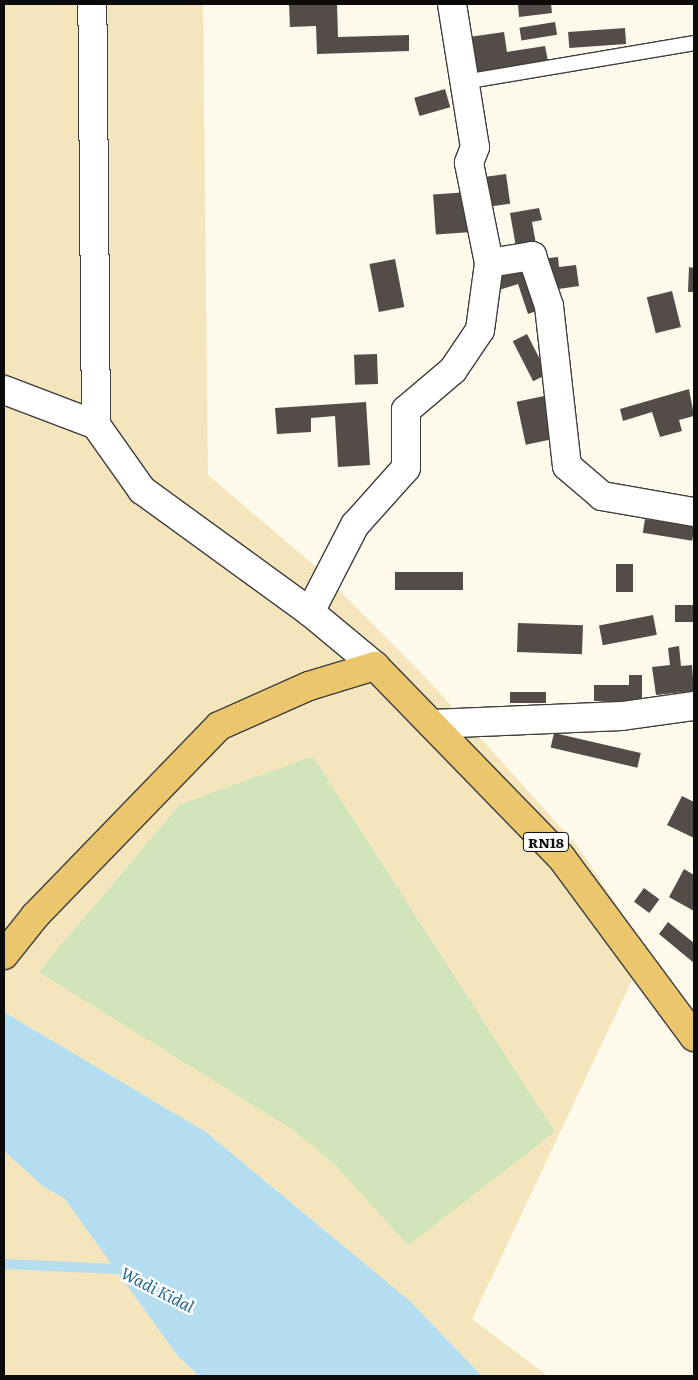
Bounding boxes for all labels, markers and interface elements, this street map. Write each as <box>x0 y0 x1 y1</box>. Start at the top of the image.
road number: RN18 <box>522 830 570 854</box>
water label: Wadi Kidal <box>118 1262 198 1316</box>

